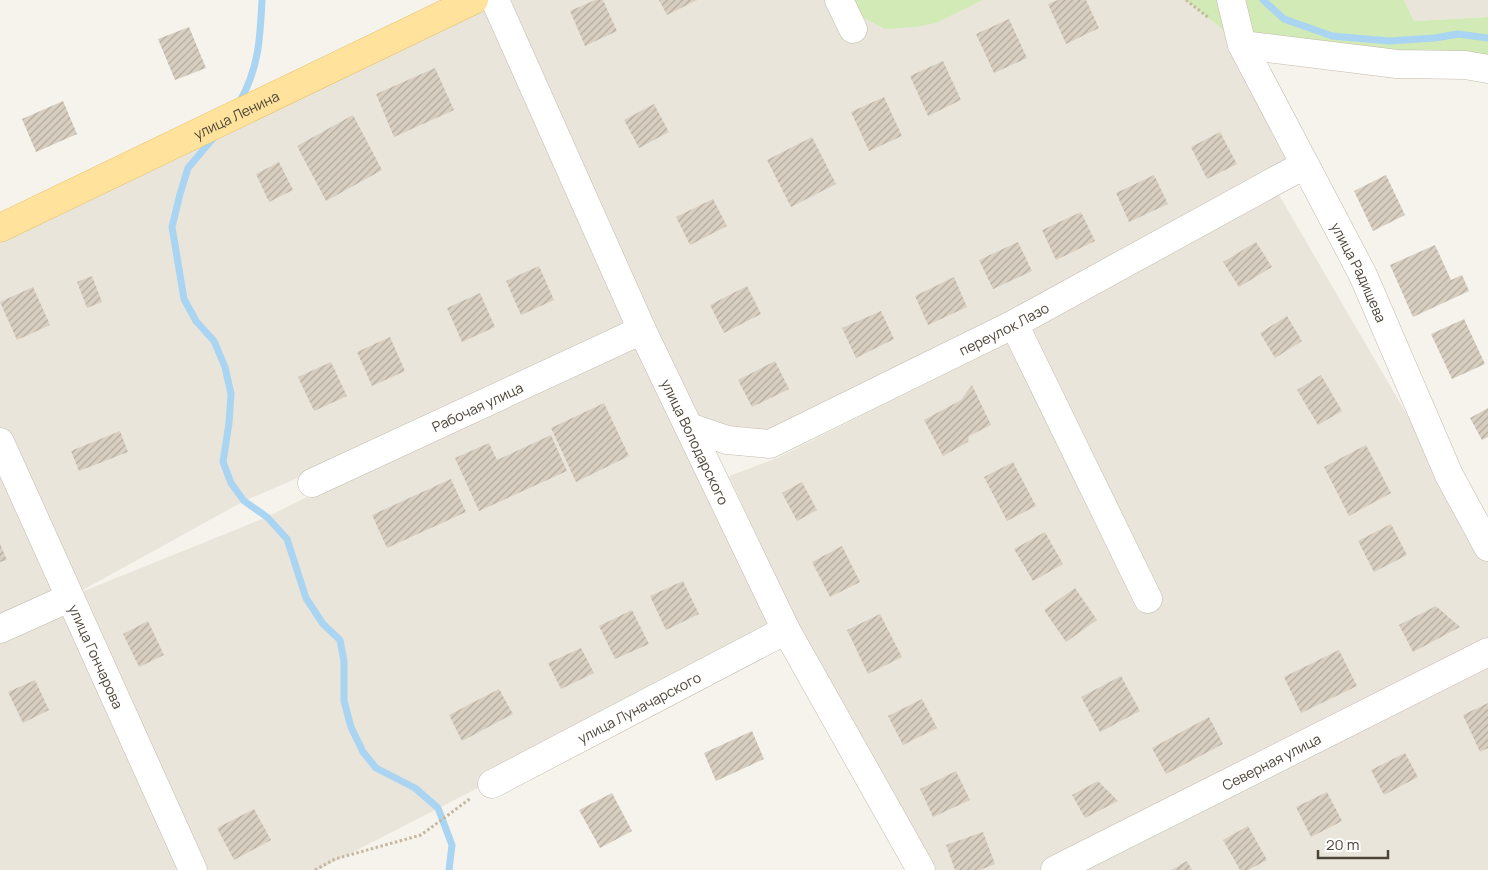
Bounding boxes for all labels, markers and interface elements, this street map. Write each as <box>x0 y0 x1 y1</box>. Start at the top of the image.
street label: улица Ленина <box>190 86 282 143</box>
street label: улица Радищева <box>1327 219 1392 325</box>
street label: переулок Лазо <box>955 297 1052 359</box>
street label: улица Володарского <box>657 375 734 508</box>
street label: Рабочая улица <box>429 377 526 436</box>
street label: улица Гончарова <box>65 601 128 711</box>
street label: улица Луначарского <box>574 667 704 747</box>
street label: Северная улица <box>1218 728 1324 794</box>
scale bar <box>1318 828 1388 860</box>
text: 20 m <box>1326 834 1359 855</box>

